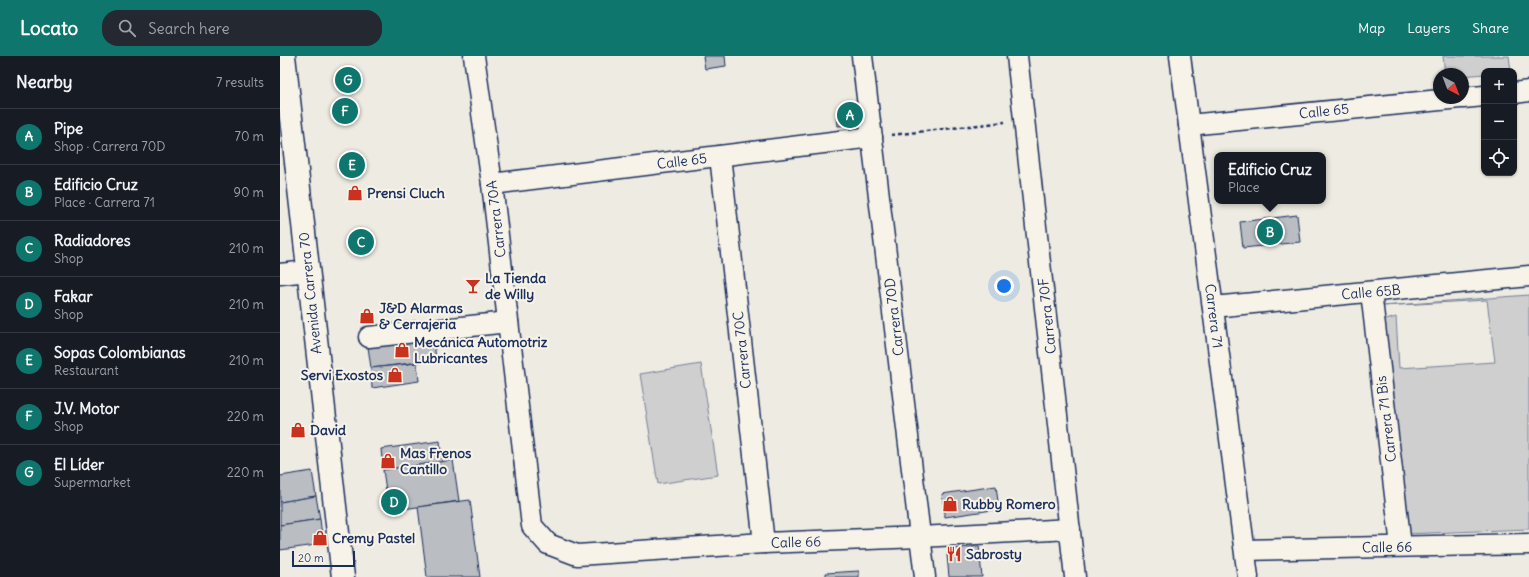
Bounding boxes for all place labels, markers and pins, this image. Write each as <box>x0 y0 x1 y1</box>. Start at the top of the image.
pin: G <box>335 65 361 95</box>
pin: F <box>332 96 358 126</box>
pin: A <box>837 100 863 130</box>
pin: E <box>339 150 365 180</box>
shop icon: Prensi Cluch <box>346 184 364 202</box>
place label: Prensi Cluch <box>367 184 445 202</box>
pin: B <box>1257 217 1283 247</box>
pin: C <box>348 227 374 257</box>
place label: La Tienda de Willy <box>485 269 546 303</box>
bar icon: La Tienda de Willy <box>464 277 482 295</box>
place label: J&D Alarmas & Cerrajeria <box>379 299 463 333</box>
shop icon: J&D Alarmas & Cerrajeria <box>358 307 376 325</box>
place label: Mecánica Automotriz Lubricantes <box>414 333 548 367</box>
shop icon: Mecánica Automotriz Lubricantes <box>393 341 411 359</box>
place label: Servi Exostos <box>301 366 384 384</box>
shop icon: Servi Exostos <box>386 366 404 384</box>
shop icon: David <box>289 421 307 439</box>
place label: David <box>310 421 347 439</box>
place label: Mas Frenos Cantillo <box>400 444 472 478</box>
shop icon: Mas Frenos Cantillo <box>379 452 397 470</box>
pin: D <box>381 487 407 517</box>
shop icon: Rubby Romero <box>941 495 959 513</box>
place label: Rubby Romero <box>962 495 1056 513</box>
shop icon: Cremy Pastel <box>311 529 329 547</box>
place label: Cremy Pastel <box>332 529 415 547</box>
restaurant icon: Sabrosty <box>945 545 963 563</box>
place label: Sabrosty <box>966 545 1022 563</box>

